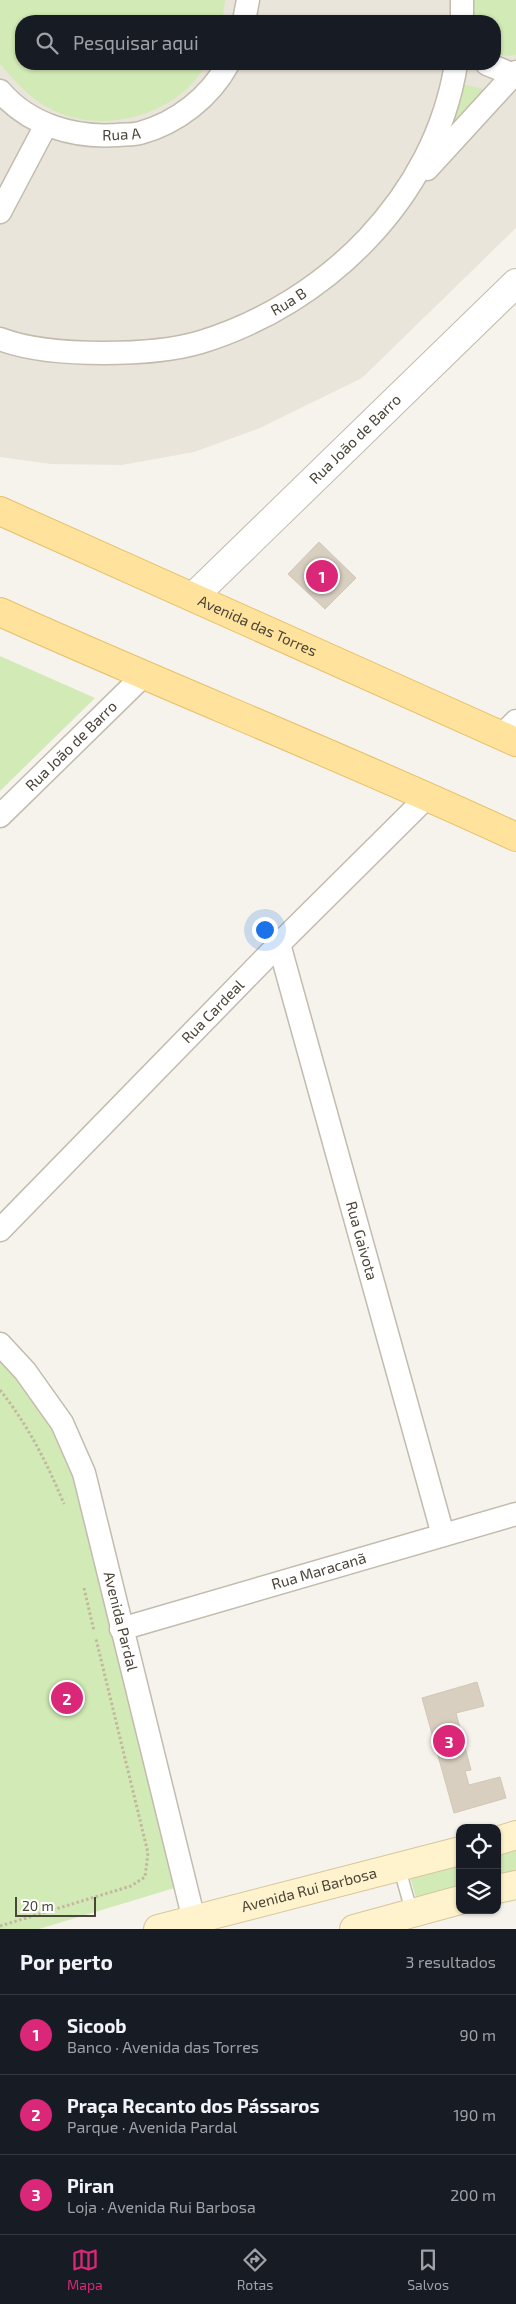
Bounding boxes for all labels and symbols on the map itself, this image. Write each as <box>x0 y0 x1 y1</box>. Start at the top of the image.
street label: Rua A <box>102 123 142 143</box>
street label: Rua B <box>267 283 309 319</box>
street label: Rua João de Barro <box>305 390 404 487</box>
pin: 1 <box>306 557 338 595</box>
street label: Avenida das Torres <box>196 591 320 660</box>
street label: Rua João de Barro <box>21 697 120 794</box>
your location <box>252 917 278 943</box>
street label: Rua Cardeal <box>177 975 248 1046</box>
street label: Rua Gaivota <box>343 1199 382 1282</box>
street label: Rua Maracanã <box>269 1548 368 1593</box>
street label: Avenida Pardal <box>101 1569 143 1673</box>
pin: 2 <box>51 1679 83 1717</box>
pin: 3 <box>433 1722 465 1760</box>
street label: Avenida Rui Barbosa <box>239 1863 378 1915</box>
scale bar <box>15 1894 96 1917</box>

